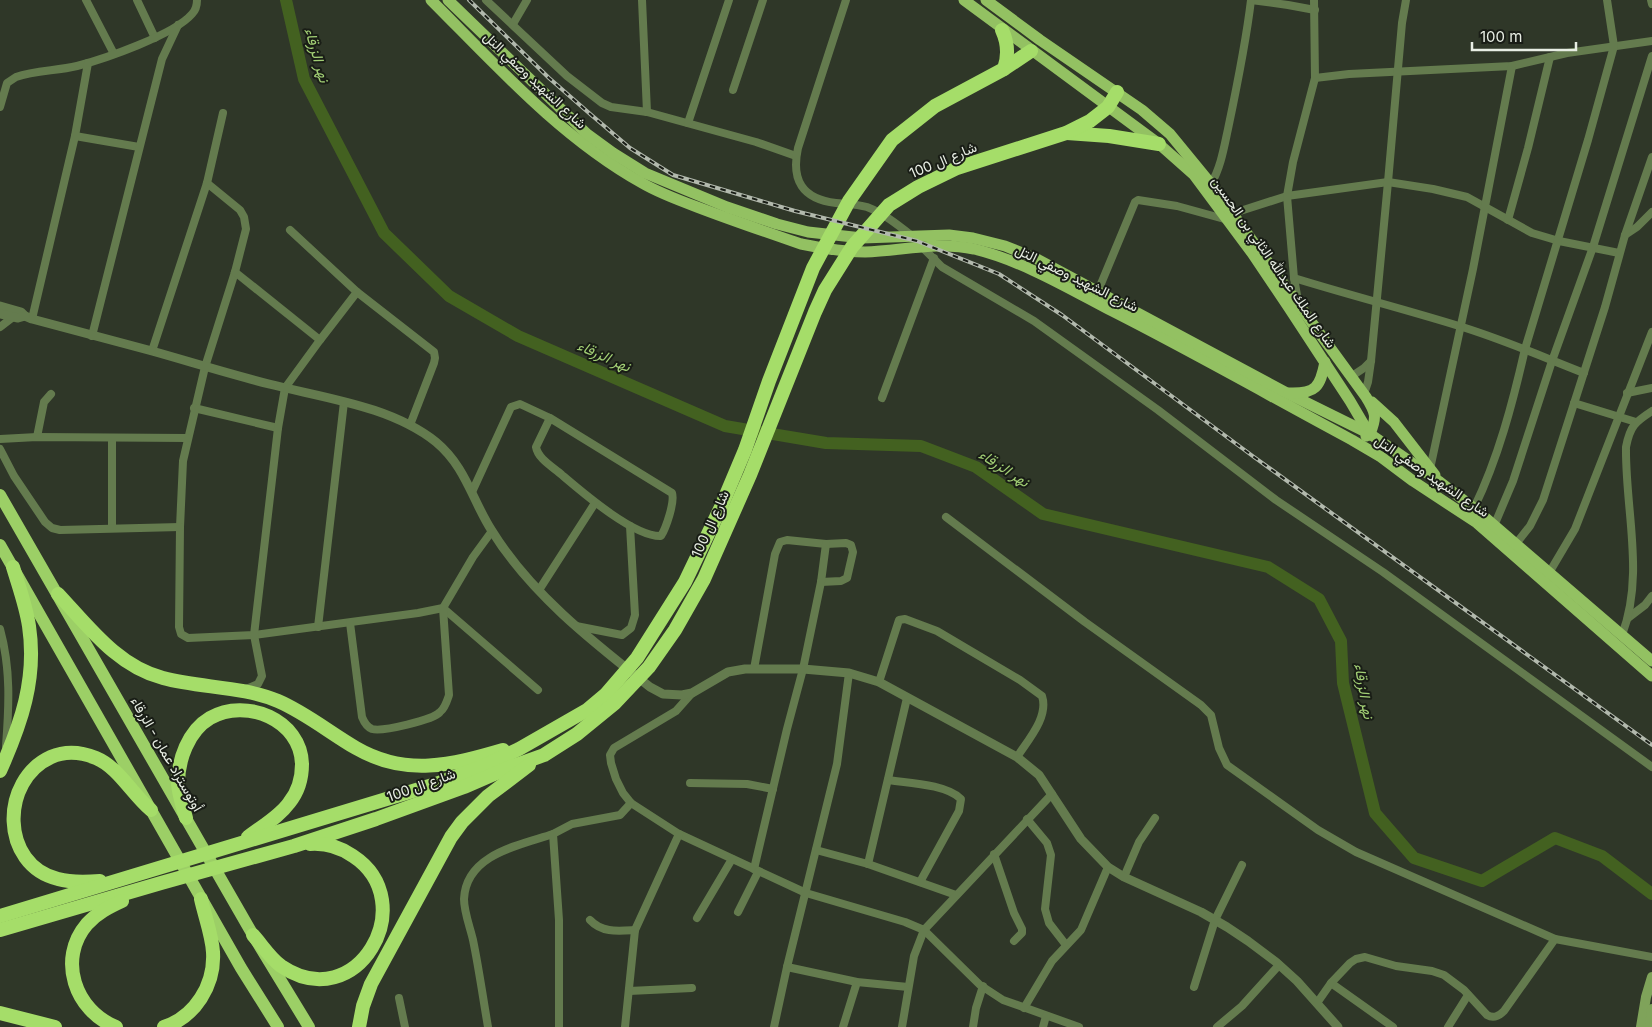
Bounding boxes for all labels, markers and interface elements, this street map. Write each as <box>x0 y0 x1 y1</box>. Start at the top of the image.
scale bar <box>1472 20 1576 52</box>
water label: نهر الزرقاء <box>301 25 335 85</box>
text: 100 m <box>1480 27 1522 46</box>
street label: شارع الشهيد وصفي التل <box>478 28 590 135</box>
street label: شارع ال 100 <box>907 138 980 184</box>
street label: شارع الملك عبدالله الثاني بن الحسين <box>1205 173 1340 353</box>
street label: شارع الشهيد وصفي التل <box>1011 240 1141 318</box>
water label: نهر الزرقاء <box>575 335 634 376</box>
street label: شارع الشهيد وصفي التل <box>1370 431 1493 524</box>
water label: نهر الزرقاء <box>976 444 1034 491</box>
street label: شارع ال 100 <box>687 488 735 561</box>
water label: نهر الزرقاء <box>1350 662 1379 721</box>
street label: أوتوستراد عمان - الزرقاء <box>127 694 207 814</box>
street label: شارع ال 100 <box>384 764 458 808</box>

